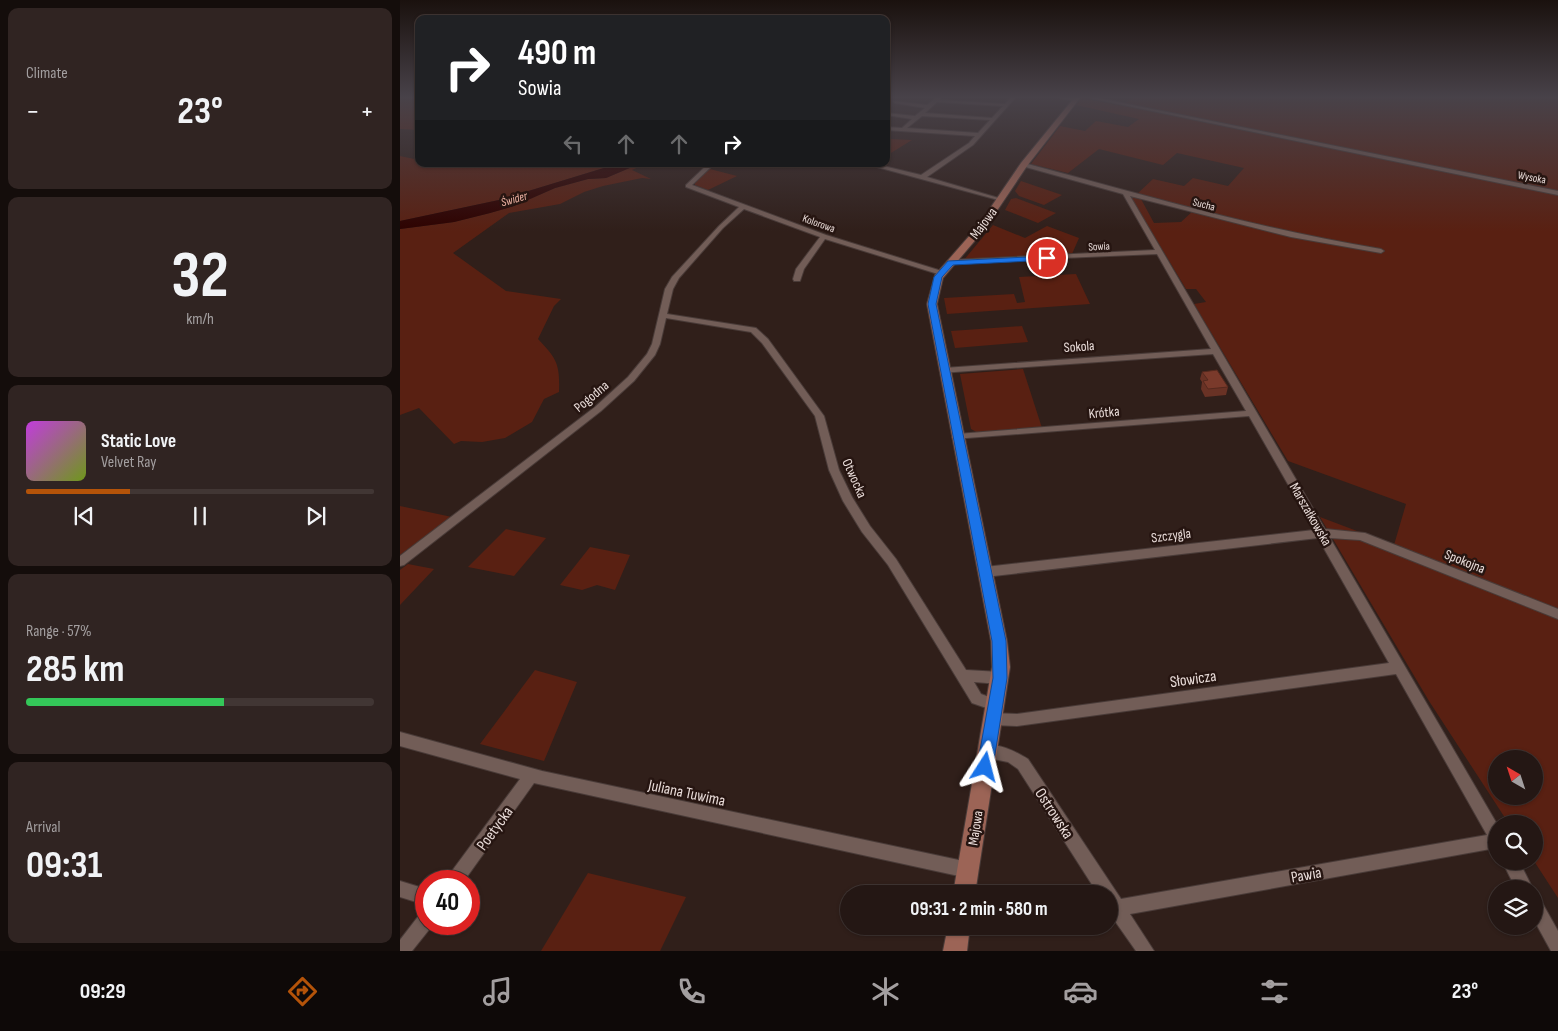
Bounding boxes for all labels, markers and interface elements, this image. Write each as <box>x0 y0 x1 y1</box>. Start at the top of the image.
text: 490 m <box>518 32 596 75</box>
icon: right <box>435 35 500 100</box>
text: Climate <box>26 64 68 83</box>
text: Sowia <box>518 75 561 102</box>
text: 23° <box>177 89 223 134</box>
text: − <box>26 95 40 128</box>
text: + <box>360 95 374 128</box>
icon: left <box>559 130 587 158</box>
icon: ahead <box>612 130 640 158</box>
icon: ahead <box>665 130 693 158</box>
icon: right <box>718 130 746 158</box>
street label: Wysoka <box>1517 168 1547 187</box>
water label: Świder <box>499 188 530 210</box>
street label: Sucha <box>1191 195 1216 214</box>
street label: Majowa <box>966 204 1001 242</box>
street label: Kolorowa <box>801 212 837 235</box>
pin <box>1026 237 1068 279</box>
text: 32 <box>171 238 229 316</box>
street label: Sowia <box>1088 239 1110 254</box>
icon: arrive <box>1033 244 1061 272</box>
text: km/h <box>186 310 214 329</box>
street label: Sokola <box>1063 337 1095 356</box>
street label: Pogodna <box>570 377 612 416</box>
street label: Krótka <box>1088 403 1120 422</box>
text: Static Love <box>101 430 176 453</box>
text: Velvet Ray <box>101 453 156 472</box>
street label: Otwocka <box>838 456 871 500</box>
street label: Marszałkowska <box>1286 480 1335 549</box>
icon: previous <box>70 502 98 530</box>
icon: pause <box>186 502 214 530</box>
icon: next <box>302 502 330 530</box>
street label: Szczygla <box>1150 525 1192 546</box>
street label: Spokojna <box>1442 546 1488 577</box>
text: Range · 57% <box>26 622 92 641</box>
text: 285 km <box>26 647 124 692</box>
street label: Słowicza <box>1169 667 1218 692</box>
position arrow <box>958 740 1010 792</box>
north arrow <box>1488 750 1542 805</box>
map controls <box>1488 750 1543 935</box>
street label: Juliana Tuwima <box>645 776 727 811</box>
street label: Ostrowska <box>1030 785 1077 843</box>
street label: Poetycka <box>473 803 517 854</box>
street label: Majowa <box>964 809 987 847</box>
button: search <box>1488 815 1543 870</box>
text: Arrival <box>26 818 60 837</box>
text: 09:31 <box>26 843 103 888</box>
street label: Pawia <box>1289 863 1323 888</box>
speed limit sign: 40 <box>415 870 480 935</box>
button: layers <box>1488 880 1543 935</box>
text: 09:31 · 2 min · 580 m <box>910 898 1048 921</box>
icon: directions <box>285 974 320 1009</box>
icon: music <box>480 974 515 1009</box>
icon: phone <box>674 974 709 1009</box>
icon: climate <box>868 974 903 1009</box>
icon: car <box>1063 974 1098 1009</box>
icon: filters <box>1257 974 1292 1009</box>
text: 09:29 <box>80 978 126 1005</box>
text: 23° <box>1452 978 1478 1005</box>

